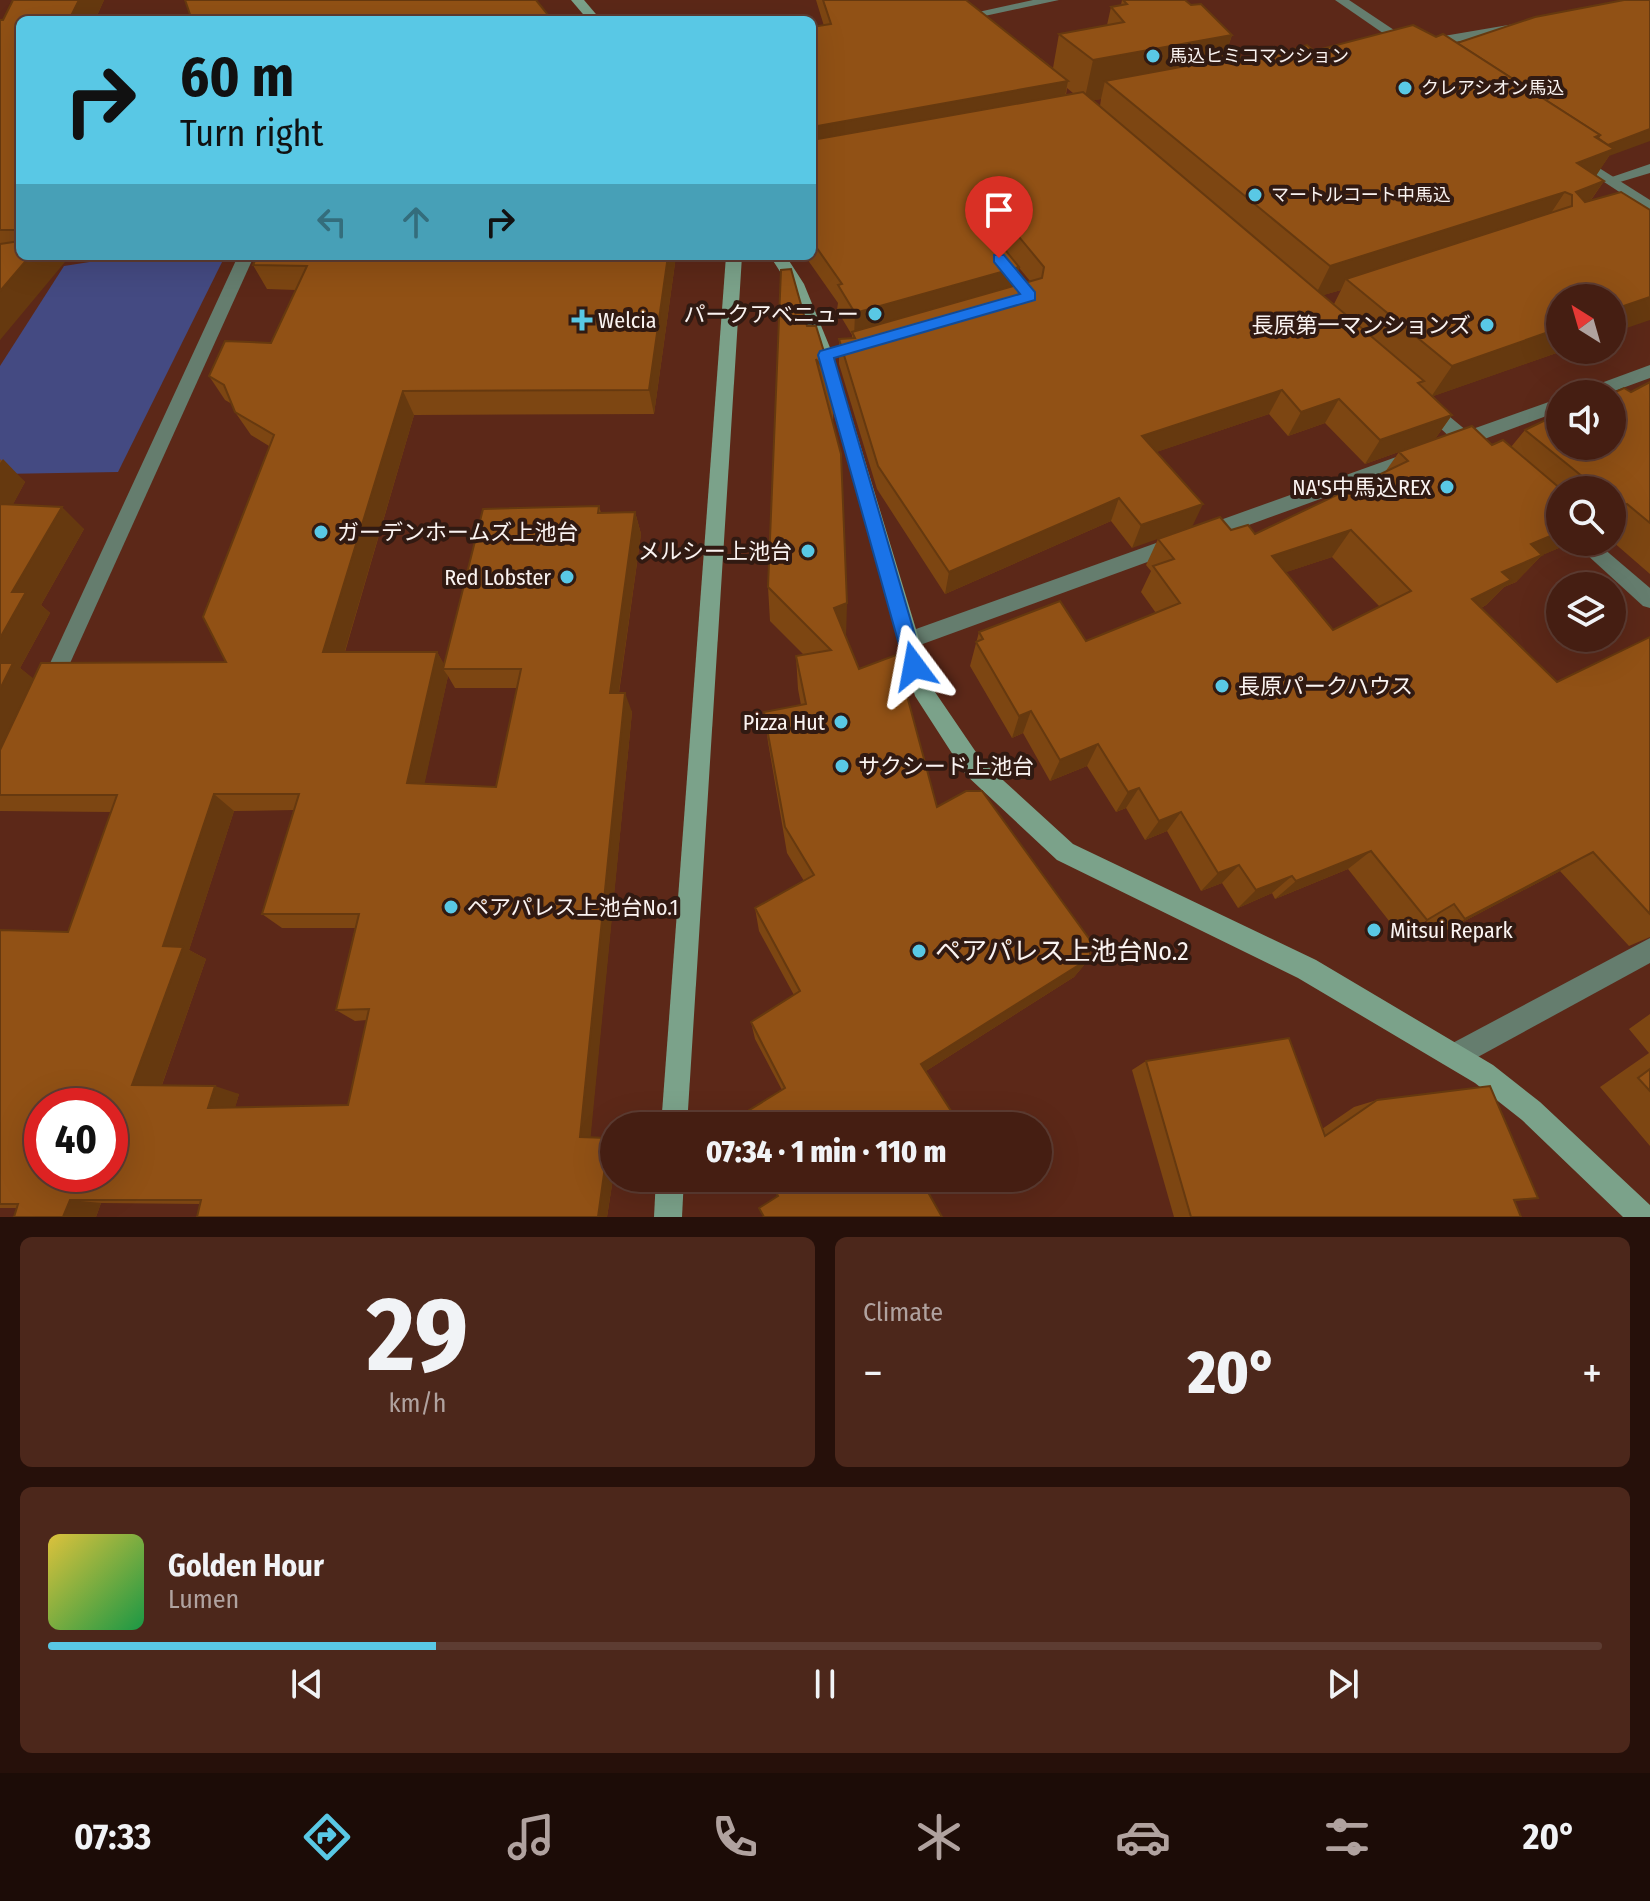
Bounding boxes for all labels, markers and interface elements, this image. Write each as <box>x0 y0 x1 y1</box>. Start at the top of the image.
text: 60 m <box>180 44 294 111</box>
place label: 馬込ヒミコマンション <box>1169 45 1349 67</box>
marker: 馬込ヒミコマンション <box>1144 47 1162 65</box>
icon: right <box>48 48 152 152</box>
place label: クレアシオン馬込 <box>1421 77 1564 99</box>
marker: クレアシオン馬込 <box>1396 79 1414 97</box>
text: Turn right <box>180 112 323 156</box>
pin <box>965 176 1033 258</box>
place label: マートルコート中馬込 <box>1271 184 1451 206</box>
marker: マートルコート中馬込 <box>1246 186 1264 204</box>
icon: arrive <box>977 188 1021 232</box>
icon: left <box>310 200 354 244</box>
icon: ahead <box>394 200 438 244</box>
icon: right <box>478 200 522 244</box>
north arrow <box>1546 284 1626 364</box>
map controls <box>1546 284 1626 652</box>
place label: パークアベニュー <box>683 301 859 328</box>
marker: パークアベニュー <box>866 305 884 323</box>
place label: Welcia <box>598 307 657 334</box>
marker: Welcia <box>573 311 591 329</box>
place label: 長原第一マンションズ <box>1251 312 1471 339</box>
marker: 長原第一マンションズ <box>1478 316 1496 334</box>
button: sound <box>1546 380 1626 460</box>
place label: NA'S中馬込REX <box>1292 474 1431 501</box>
button: search <box>1546 476 1626 556</box>
marker: NA'S中馬込REX <box>1438 478 1456 496</box>
place label: ガーデンホームズ上池台 <box>337 519 578 546</box>
marker: ガーデンホームズ上池台 <box>312 523 330 541</box>
place label: メルシー上池台 <box>638 538 792 565</box>
marker: メルシー上池台 <box>799 542 817 560</box>
place label: Red Lobster <box>444 564 551 591</box>
marker: Red Lobster <box>558 568 576 586</box>
button: layers <box>1546 572 1626 652</box>
position arrow <box>872 624 956 708</box>
place label: 長原パークハウス <box>1238 673 1413 700</box>
marker: 長原パークハウス <box>1213 677 1231 695</box>
place label: Pizza Hut <box>743 709 826 736</box>
marker: Pizza Hut <box>832 713 850 731</box>
place label: サクシード上池台 <box>858 753 1034 780</box>
marker: サクシード上池台 <box>833 757 851 775</box>
place label: ペアパレス上池台No.1 <box>467 894 678 921</box>
marker: ペアパレス上池台No.1 <box>442 898 460 916</box>
place label: Mitsui Repark <box>1390 917 1513 944</box>
marker: Mitsui Repark <box>1365 921 1383 939</box>
place label: ペアパレス上池台No.2 <box>935 936 1189 967</box>
marker: ペアパレス上池台No.2 <box>910 942 928 960</box>
speed limit sign: 40 <box>24 1088 128 1192</box>
text: 07:34 · 1 min · 110 m <box>706 1134 946 1170</box>
text: 29 <box>367 1273 468 1398</box>
text: Climate <box>863 1297 943 1328</box>
text: 20° <box>1188 1337 1277 1409</box>
text: − <box>863 1347 883 1400</box>
text: + <box>1582 1347 1602 1400</box>
text: km/h <box>389 1388 446 1419</box>
text: Golden Hour <box>168 1548 324 1584</box>
text: Lumen <box>168 1584 239 1615</box>
icon: previous <box>285 1662 329 1706</box>
icon: pause <box>803 1662 847 1706</box>
icon: next <box>1321 1662 1365 1706</box>
icon: directions <box>299 1809 355 1865</box>
icon: music <box>503 1809 559 1865</box>
icon: phone <box>707 1809 763 1865</box>
icon: climate <box>911 1809 967 1865</box>
icon: car <box>1115 1809 1171 1865</box>
icon: filters <box>1319 1809 1375 1865</box>
text: 07:33 <box>74 1815 151 1859</box>
text: 20° <box>1523 1815 1576 1859</box>

